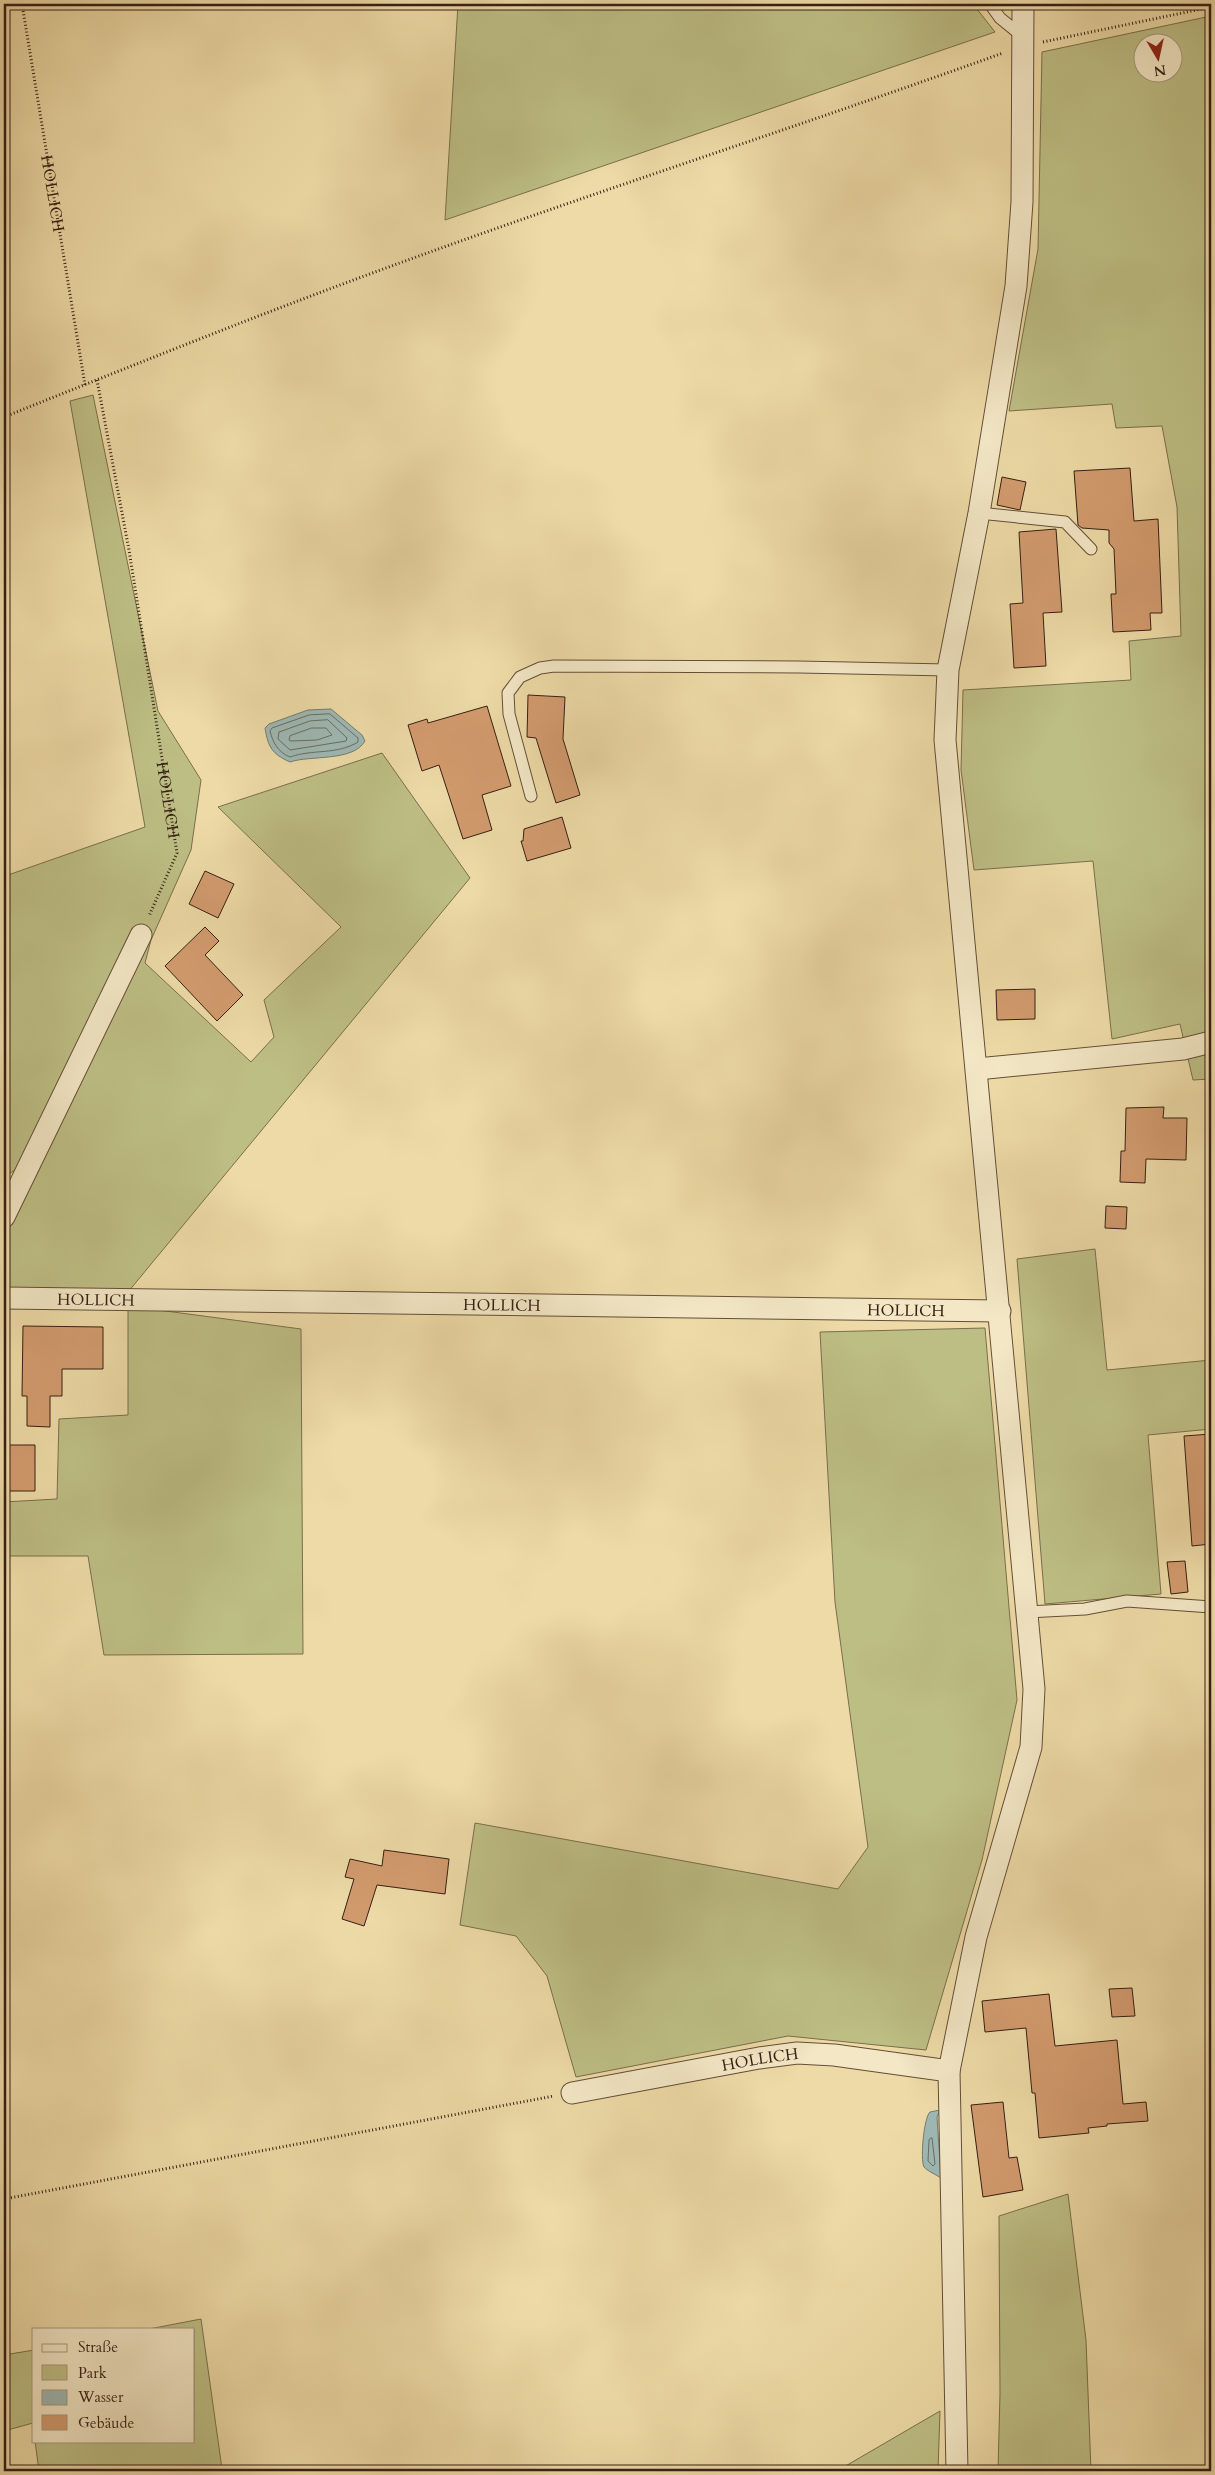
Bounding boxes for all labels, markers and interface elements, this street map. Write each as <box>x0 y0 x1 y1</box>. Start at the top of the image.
north arrow <box>1132 32 1182 82</box>
text: N <box>1152 60 1167 81</box>
street label: HOLLICH <box>35 153 70 234</box>
street label: HOLLICH <box>151 760 185 840</box>
street label: HOLLICH <box>57 1289 135 1312</box>
street label: HOLLICH <box>463 1294 541 1317</box>
street label: HOLLICH <box>867 1299 945 1322</box>
street label: HOLLICH <box>720 2043 800 2077</box>
legend <box>32 2328 195 2442</box>
text: Straße <box>78 2337 118 2357</box>
text: Park <box>78 2363 107 2383</box>
text: Wasser <box>77 2387 124 2407</box>
text: Gebäude <box>78 2413 135 2433</box>

